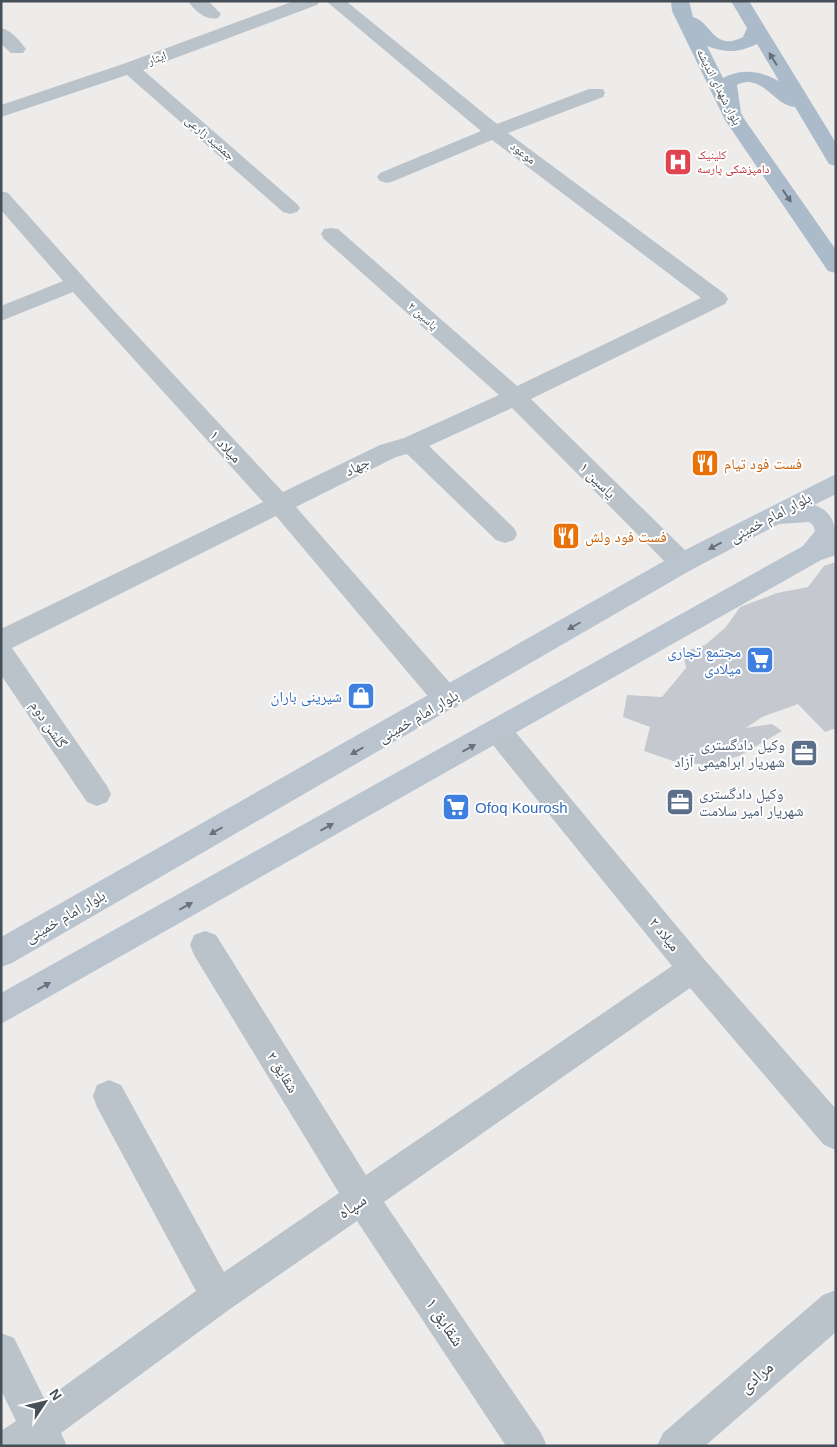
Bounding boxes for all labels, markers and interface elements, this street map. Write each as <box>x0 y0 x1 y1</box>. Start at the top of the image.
street label: بلوار شهدای اندیشه <box>693 46 744 128</box>
street label: ایثار <box>145 48 169 68</box>
one-way arrow <box>768 52 778 65</box>
street label: جمشید زارعی <box>183 113 238 163</box>
street label: موعود <box>508 139 538 167</box>
hospital icon: کلینیک دامپزشکی پارسه <box>663 147 693 177</box>
place label: کلینیک دامپزشکی پارسه <box>697 148 770 176</box>
one-way arrow <box>782 189 792 203</box>
street label: یاسین ۲ <box>405 299 441 333</box>
street label: میلاد ۱ <box>206 426 245 466</box>
restaurant icon: فست فود تیام <box>690 448 720 478</box>
street label: جهاد <box>342 453 373 480</box>
place label: فست فود تیام <box>724 455 802 474</box>
street label: یاسین ۱ <box>575 458 620 503</box>
street label: بلوار امام خمینی <box>726 488 815 547</box>
restaurant icon: فست فود ولش <box>551 521 581 551</box>
place label: فست فود ولش <box>585 528 667 547</box>
one-way arrow <box>708 542 722 550</box>
one-way arrow <box>566 622 581 630</box>
place label: مجتمع تجاری میلادی <box>667 643 741 679</box>
supermarket icon: مجتمع تجاری میلادی <box>745 645 775 675</box>
shop icon: شیرینی باران <box>346 681 376 711</box>
street label: بلوار امام خمینی <box>375 686 462 748</box>
place label: شیرینی باران <box>271 688 342 707</box>
street label: گلشن دوم <box>25 697 71 752</box>
place label: وکیل دادگستری شهریار ابراهیمی آزاد <box>674 736 785 772</box>
office icon: وکیل دادگستری شهریار ابراهیمی آزاد <box>789 738 819 768</box>
one-way arrow <box>463 743 476 752</box>
one-way arrow <box>350 746 363 755</box>
place label: وکیل دادگستری شهریار امیر سلامت <box>699 785 804 820</box>
office icon: وکیل دادگستری شهریار امیر سلامت <box>665 787 695 817</box>
supermarket icon: Ofoq Kourosh <box>441 792 471 822</box>
place label: Ofoq Kourosh <box>475 799 568 816</box>
one-way arrow <box>320 823 335 831</box>
one-way arrow <box>208 827 223 835</box>
street label: بلوار امام خمینی <box>22 886 109 948</box>
one-way arrow <box>179 902 192 911</box>
street label: میلاد ۲ <box>646 914 684 955</box>
one-way arrow <box>36 982 51 990</box>
street label: شقایق ۲ <box>262 1048 302 1097</box>
street label: سپاه <box>334 1189 371 1224</box>
street label: شقایق ۱ <box>421 1294 468 1351</box>
street label: مرادی <box>735 1357 778 1398</box>
north arrow <box>20 1377 70 1427</box>
text: N <box>46 1386 65 1403</box>

